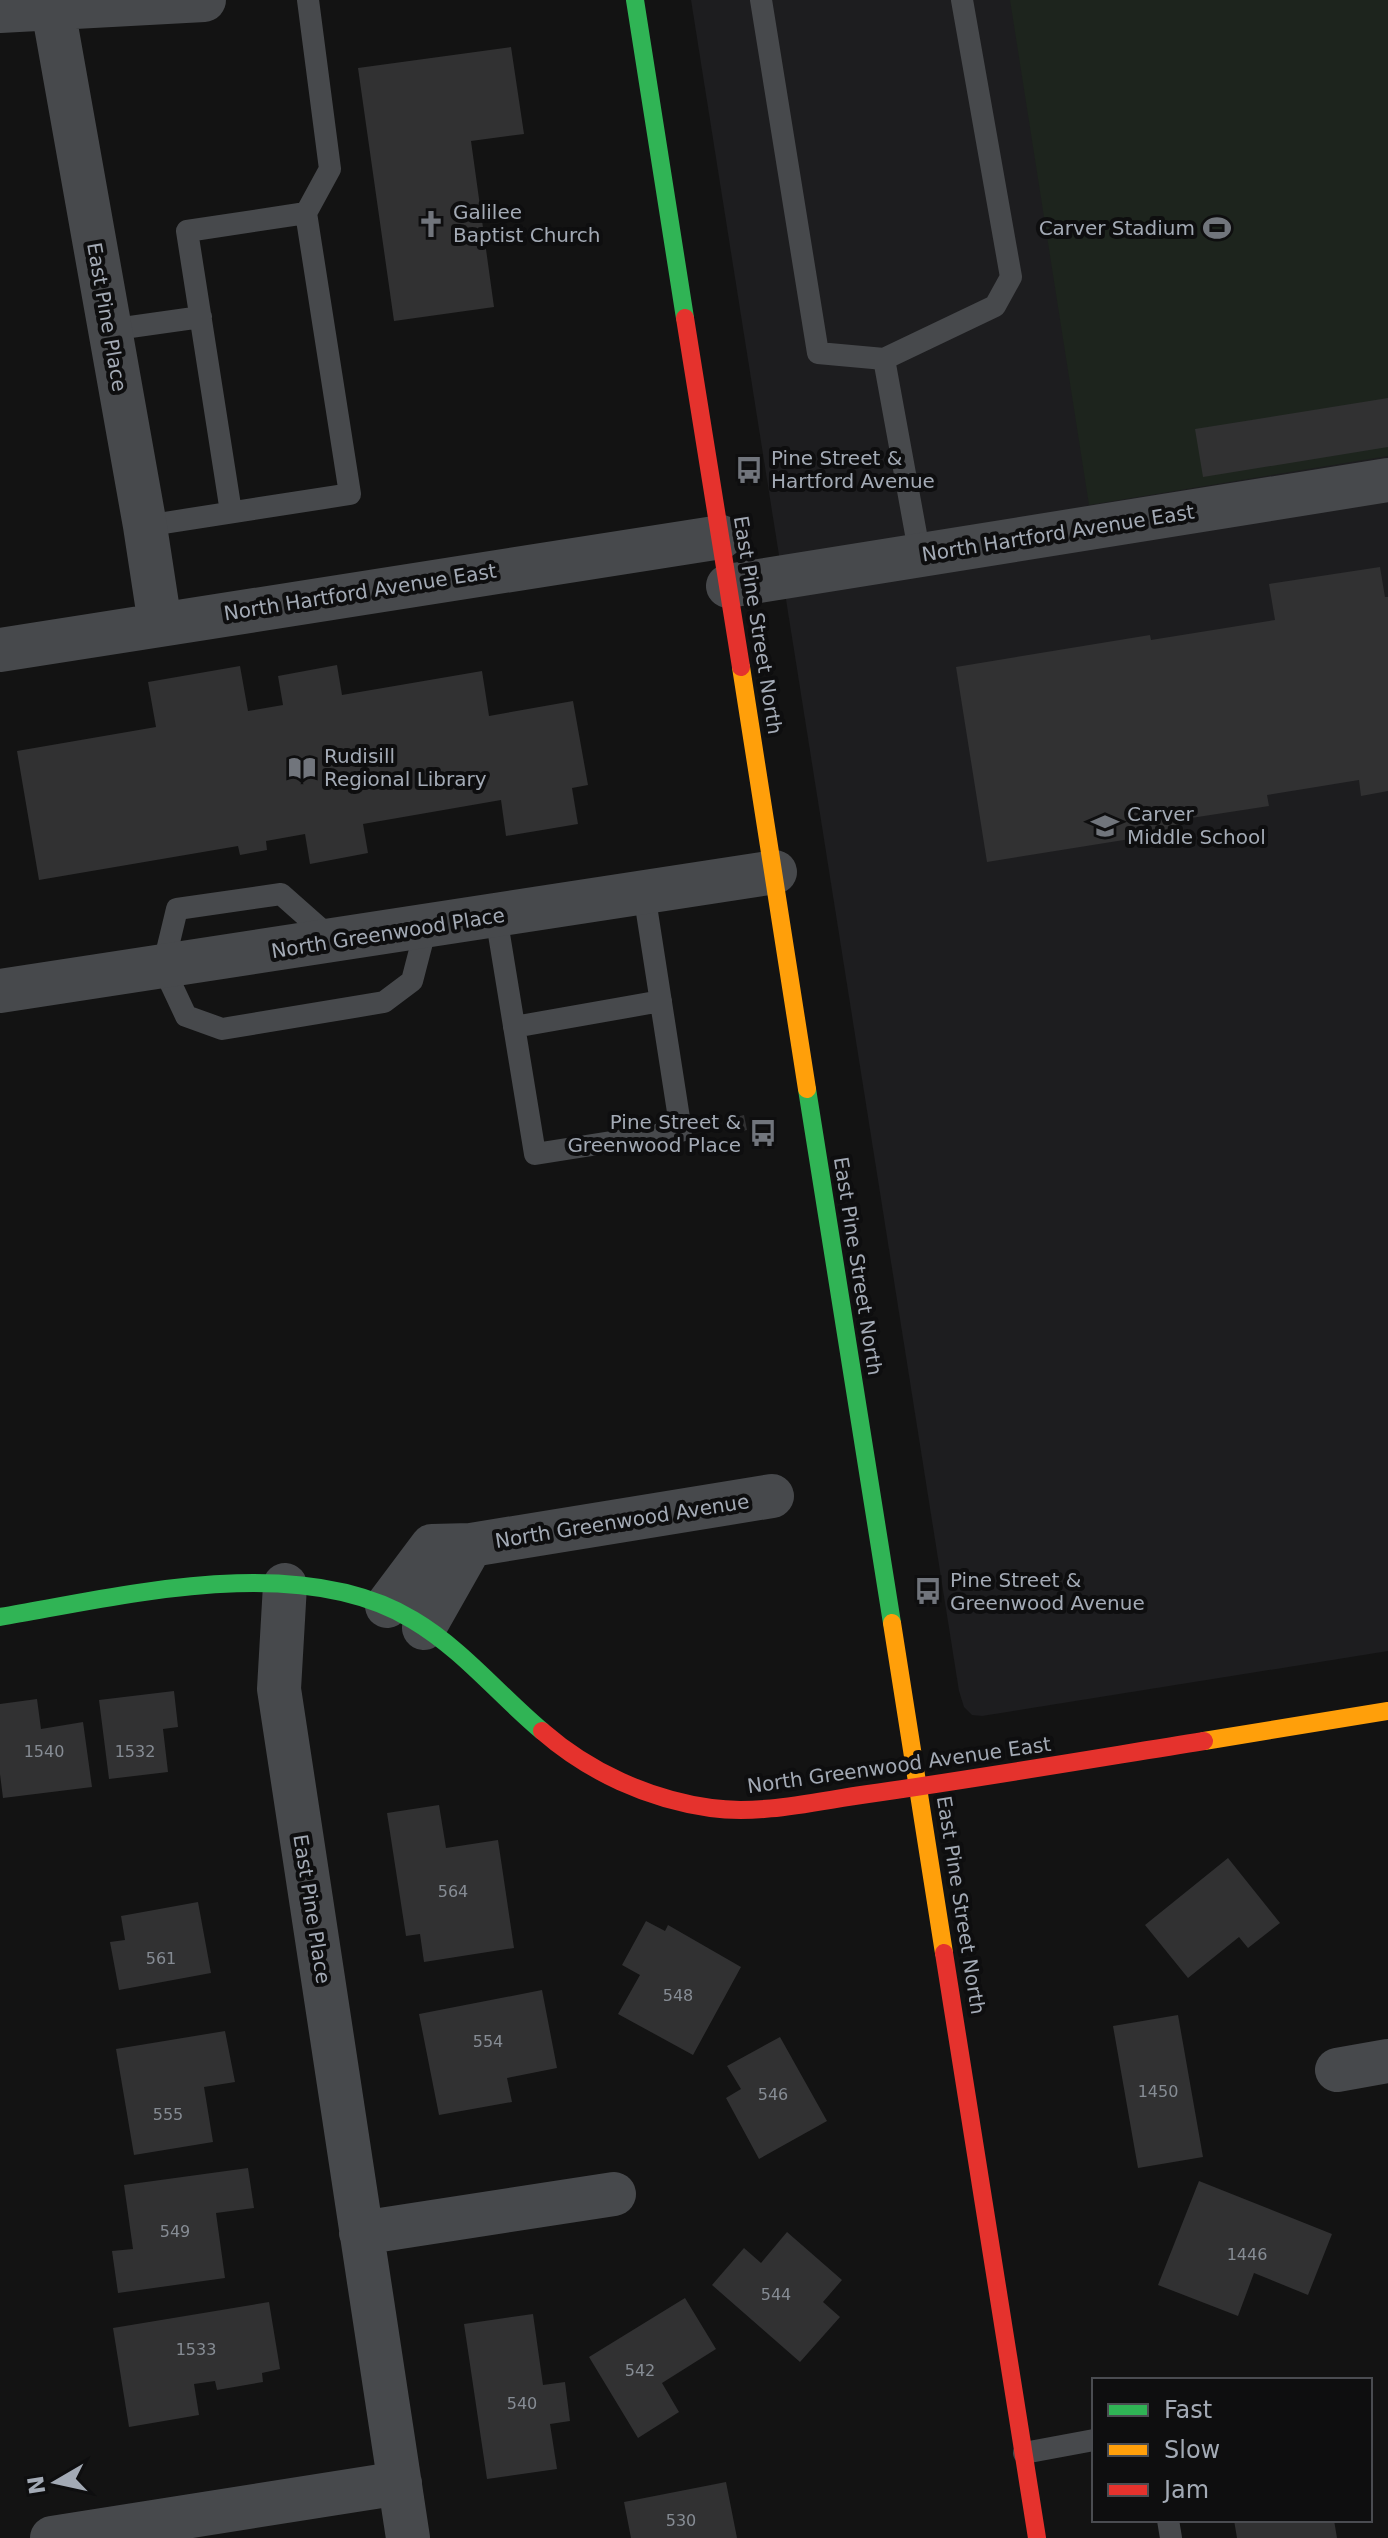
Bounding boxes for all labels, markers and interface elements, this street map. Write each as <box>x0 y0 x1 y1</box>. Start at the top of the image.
place label: Galilee Baptist Church <box>453 200 600 247</box>
church icon: Galilee Baptist Church <box>416 209 446 239</box>
sports icon: Carver Stadium <box>1202 213 1232 243</box>
place label: Carver Stadium <box>1039 216 1195 240</box>
street label: East Pine Place <box>82 240 132 394</box>
place label: Pine Street & Hartford Avenue <box>771 446 935 493</box>
bus stop icon: Pine Street & Hartford Avenue <box>734 455 764 485</box>
street label: North Hartford Avenue East <box>920 500 1196 566</box>
street label: East Pine Street North <box>729 514 787 736</box>
street label: North Hartford Avenue East <box>222 559 498 625</box>
place label: Rudisill Regional Library <box>324 744 487 791</box>
library icon: Rudisill Regional Library <box>287 753 317 783</box>
place label: Carver Middle School <box>1127 802 1266 849</box>
school or university icon: Carver Middle School <box>1090 811 1120 841</box>
street label: North Greenwood Place <box>270 903 506 963</box>
place label: Pine Street & Greenwood Place <box>567 1110 741 1157</box>
bus stop icon: Pine Street & Greenwood Place <box>748 1118 778 1148</box>
street label: East Pine Street North <box>829 1155 887 1377</box>
street label: North Greenwood Avenue <box>493 1489 751 1553</box>
place label: Pine Street & Greenwood Avenue <box>950 1568 1145 1615</box>
bus stop icon: Pine Street & Greenwood Avenue <box>913 1576 943 1606</box>
street label: North Greenwood Avenue East <box>746 1732 1053 1798</box>
house number: 1540 <box>24 1742 64 1761</box>
house number: 1532 <box>115 1742 155 1761</box>
street label: East Pine Street North <box>932 1794 990 2016</box>
street label: East Pine Place <box>288 1832 336 1986</box>
house number: 564 <box>438 1882 468 1901</box>
house number: 561 <box>146 1949 176 1968</box>
house number: 548 <box>663 1986 693 2005</box>
house number: 554 <box>473 2032 503 2051</box>
house number: 1450 <box>1138 2082 1178 2101</box>
house number: 546 <box>758 2085 788 2104</box>
house number: 555 <box>153 2105 183 2124</box>
house number: 549 <box>160 2222 190 2241</box>
house number: 1446 <box>1227 2245 1267 2264</box>
house number: 544 <box>761 2285 791 2304</box>
house number: 1533 <box>176 2340 216 2359</box>
house number: 542 <box>625 2361 655 2380</box>
legend <box>1092 2378 1372 2522</box>
house number: 540 <box>507 2394 537 2413</box>
text: Fast <box>1164 2396 1212 2424</box>
text: Slow <box>1164 2436 1220 2464</box>
north arrow <box>16 2442 96 2522</box>
text: N <box>23 2474 51 2496</box>
text: Jam <box>1162 2476 1209 2504</box>
house number: 530 <box>666 2511 696 2530</box>

